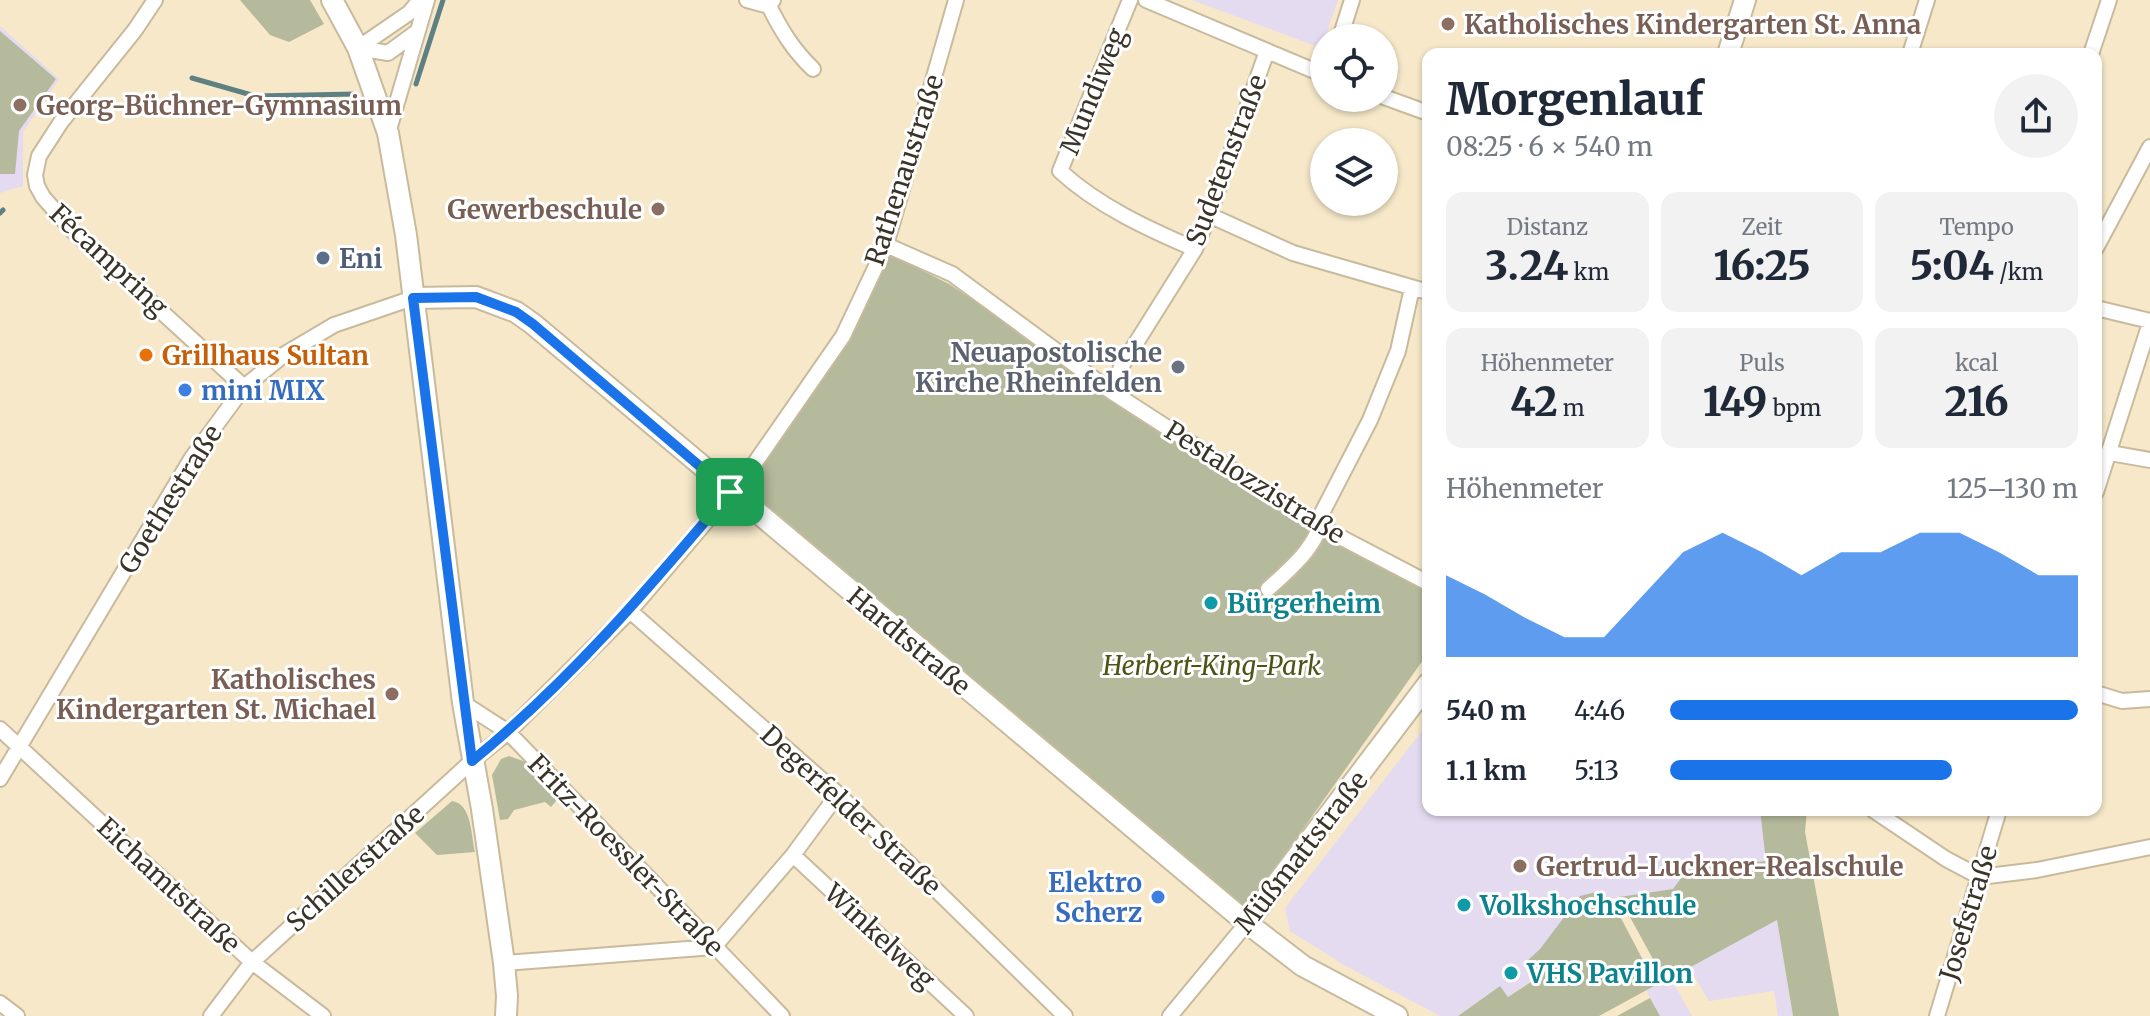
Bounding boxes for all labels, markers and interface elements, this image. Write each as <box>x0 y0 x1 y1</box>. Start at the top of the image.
place label: Katholisches Kindergarten St. Anna <box>1464 8 1921 41</box>
marker: Katholisches Kindergarten St. Anna <box>1439 15 1457 33</box>
street label: Mundiweg <box>1053 23 1133 159</box>
map controls <box>1310 24 1398 216</box>
button: locate <box>1310 24 1398 112</box>
street label: Rathenaustraße <box>858 70 950 270</box>
street label: Sudetenstraße <box>1178 70 1274 250</box>
text: Morgenlauf <box>1446 72 1704 127</box>
button: share <box>1994 74 2078 158</box>
place label: Georg-Büchner-Gymnasium <box>36 89 402 122</box>
marker: Georg-Büchner-Gymnasium <box>11 96 29 114</box>
button: layers <box>1310 128 1398 216</box>
text: 08:25 · 6 × 540 m <box>1446 130 1653 163</box>
place label: Gewerbeschule <box>447 193 642 226</box>
street label: Fécampring <box>43 197 175 323</box>
marker: Gewerbeschule <box>649 200 667 218</box>
text: Distanz <box>1507 213 1588 241</box>
text: Zeit <box>1741 213 1783 241</box>
text: Tempo <box>1939 213 2014 241</box>
text: 3.24 <box>1485 241 1568 291</box>
text: 16:25 <box>1713 241 1811 291</box>
text: 5:04 <box>1910 241 1994 291</box>
place label: Eni <box>339 242 382 275</box>
marker: Eni <box>314 249 332 267</box>
text: km <box>1568 258 1609 286</box>
text: /km <box>1994 258 2043 286</box>
place label: Neuapostolische Kirche Rheinfelden <box>915 336 1162 399</box>
place label: Grillhaus Sultan <box>162 339 369 372</box>
marker: Grillhaus Sultan <box>137 346 155 364</box>
text: Höhenmeter <box>1481 349 1614 377</box>
text: Puls <box>1739 349 1785 377</box>
text: kcal <box>1955 349 1998 377</box>
marker: Neuapostolische Kirche Rheinfelden <box>1169 358 1187 376</box>
place label: mini MIX <box>201 374 325 407</box>
text: 42 <box>1510 377 1558 427</box>
text: 149 <box>1703 377 1767 427</box>
text: 216 <box>1944 377 2009 427</box>
marker: mini MIX <box>176 381 194 399</box>
text: m <box>1558 394 1585 422</box>
text: bpm <box>1767 394 1821 422</box>
street label: Pestalozzistraße <box>1159 413 1351 551</box>
street label: Goethestraße <box>111 419 229 579</box>
pin <box>696 458 764 526</box>
icon: arrive <box>708 470 752 514</box>
text: Höhenmeter <box>1446 472 1604 505</box>
text: 125–130 m <box>1947 472 2078 505</box>
street label: Hardtstraße <box>841 580 977 702</box>
place label: Bürgerheim <box>1227 587 1381 620</box>
marker: Bürgerheim <box>1202 594 1220 612</box>
park label: Herbert-King-Park <box>1102 649 1321 682</box>
place label: Katholisches Kindergarten St. Michael <box>56 663 376 726</box>
marker: Katholisches Kindergarten St. Michael <box>383 685 401 703</box>
text: 540 m <box>1446 694 1527 727</box>
text: 4:46 <box>1574 694 1625 727</box>
street label: Degerfelder Straße <box>754 718 948 902</box>
street label: Fritz-Roessler-Straße <box>521 747 731 963</box>
text: 1.1 km <box>1446 754 1527 787</box>
text: 5:13 <box>1574 754 1619 787</box>
street label: Müßmattstraße <box>1227 764 1375 940</box>
street label: Schillerstraße <box>279 797 431 939</box>
street label: Eichamtstraße <box>91 810 247 960</box>
street label: Josefstraße <box>1932 841 2004 985</box>
place label: Gertrud-Luckner-Realschule <box>1536 850 1904 883</box>
marker: Gertrud-Luckner-Realschule <box>1511 857 1529 875</box>
place label: Elektro Scherz <box>1048 866 1142 929</box>
street label: Winkelweg <box>817 876 943 996</box>
marker: Elektro Scherz <box>1149 888 1167 906</box>
place label: Volkshochschule <box>1479 889 1696 922</box>
marker: Volkshochschule <box>1455 896 1473 914</box>
place label: VHS Pavillon <box>1526 957 1693 990</box>
marker: VHS Pavillon <box>1502 964 1520 982</box>

